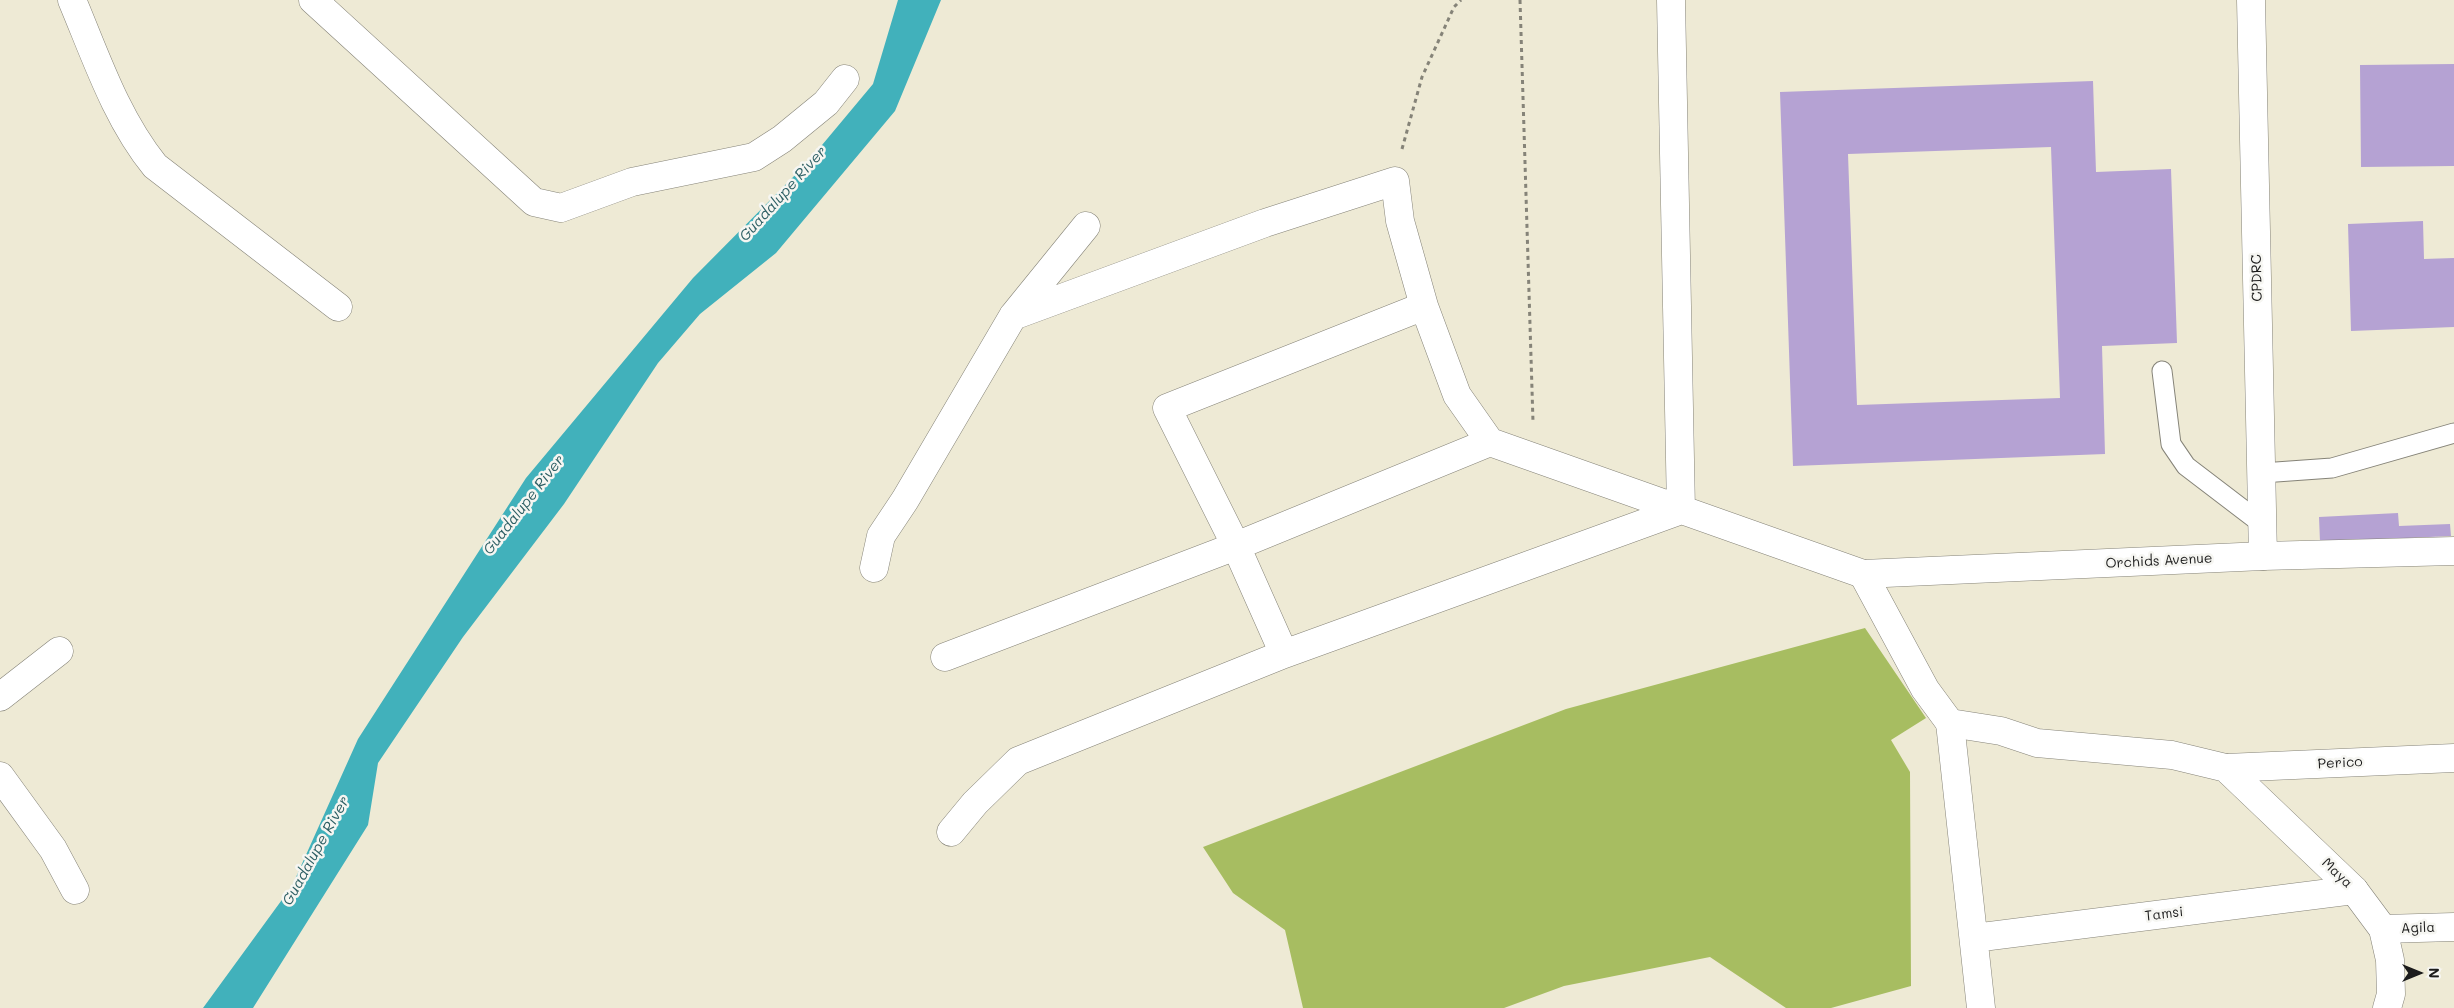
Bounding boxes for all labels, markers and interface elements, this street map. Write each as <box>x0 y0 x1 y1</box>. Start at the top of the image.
water label: Guadalupe River <box>736 143 830 245</box>
street label: CPDRC <box>2248 254 2266 302</box>
water label: Guadalupe River <box>479 451 569 559</box>
street label: Orchids Avenue <box>2105 550 2213 572</box>
street label: Perico <box>2317 753 2363 773</box>
water label: Guadalupe River <box>279 793 353 909</box>
street label: Maya <box>2318 854 2356 892</box>
street label: Tamsi <box>2144 903 2184 925</box>
street label: Agila <box>2401 919 2435 937</box>
north arrow <box>2394 948 2444 998</box>
text: N <box>2425 968 2444 978</box>

